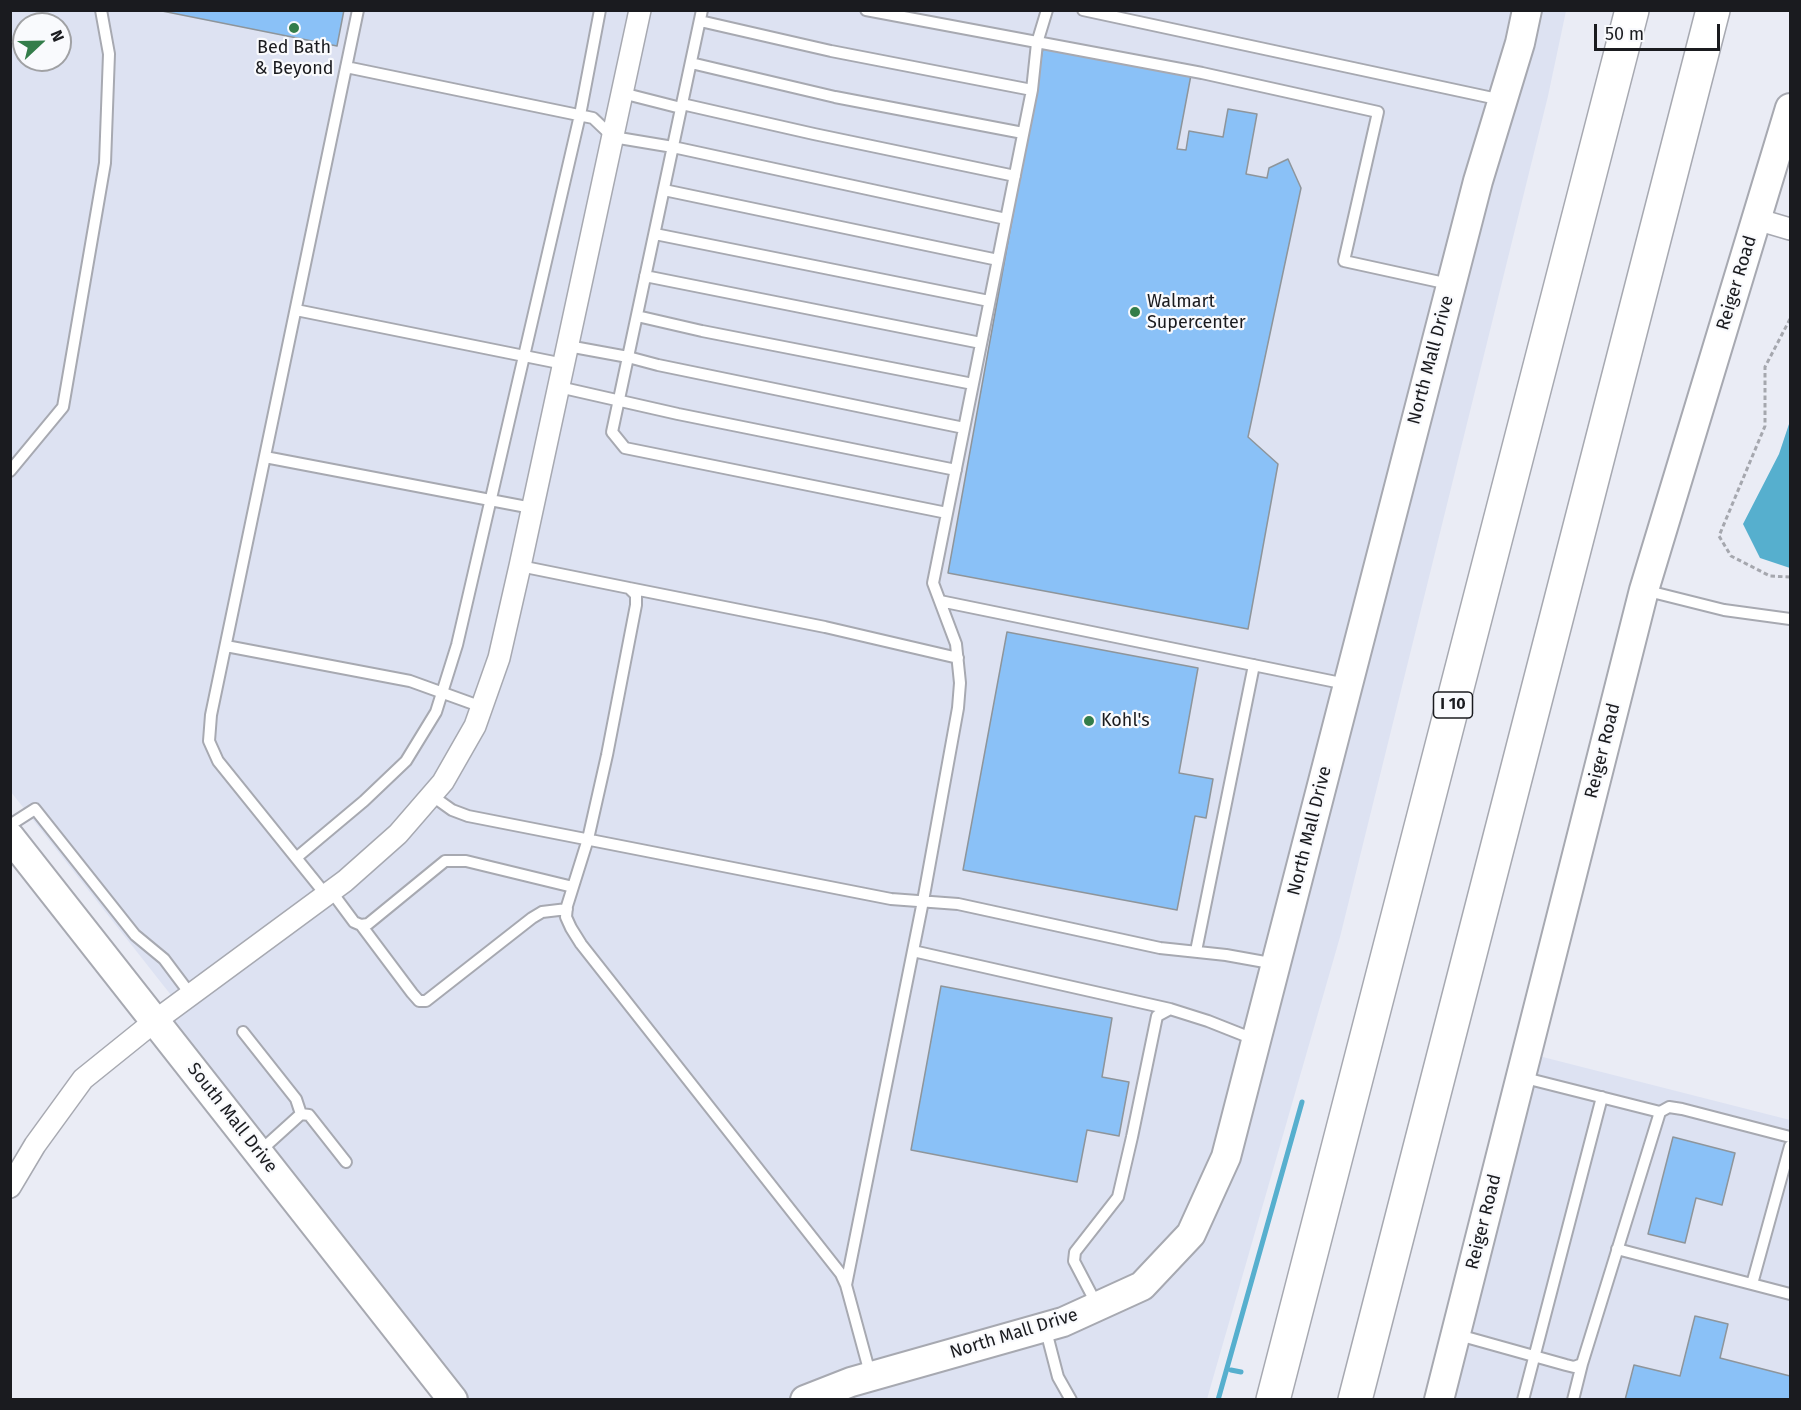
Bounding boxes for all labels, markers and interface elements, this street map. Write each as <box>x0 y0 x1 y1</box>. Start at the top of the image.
north arrow <box>12 12 72 72</box>
scale bar <box>1597 12 1723 50</box>
marker: Bed Bath & Beyond <box>287 21 301 35</box>
text: 50 m <box>1605 23 1644 45</box>
text: N <box>47 27 68 44</box>
place label: Bed Bath & Beyond <box>254 37 334 80</box>
street label: Reiger Road <box>1712 233 1762 333</box>
place label: Walmart Supercenter <box>1147 291 1246 334</box>
street label: North Mall Drive <box>1403 293 1459 427</box>
marker: Walmart Supercenter <box>1128 305 1142 319</box>
road number: I 10 <box>1434 692 1472 718</box>
street label: Reiger Road <box>1581 701 1625 801</box>
place label: Kohl's <box>1101 710 1150 732</box>
marker: Kohl's <box>1082 714 1096 728</box>
street label: North Mall Drive <box>1283 764 1337 898</box>
street label: South Mall Drive <box>182 1059 282 1177</box>
street label: Reiger Road <box>1462 1172 1506 1272</box>
street label: North Mall Drive <box>947 1304 1081 1364</box>

